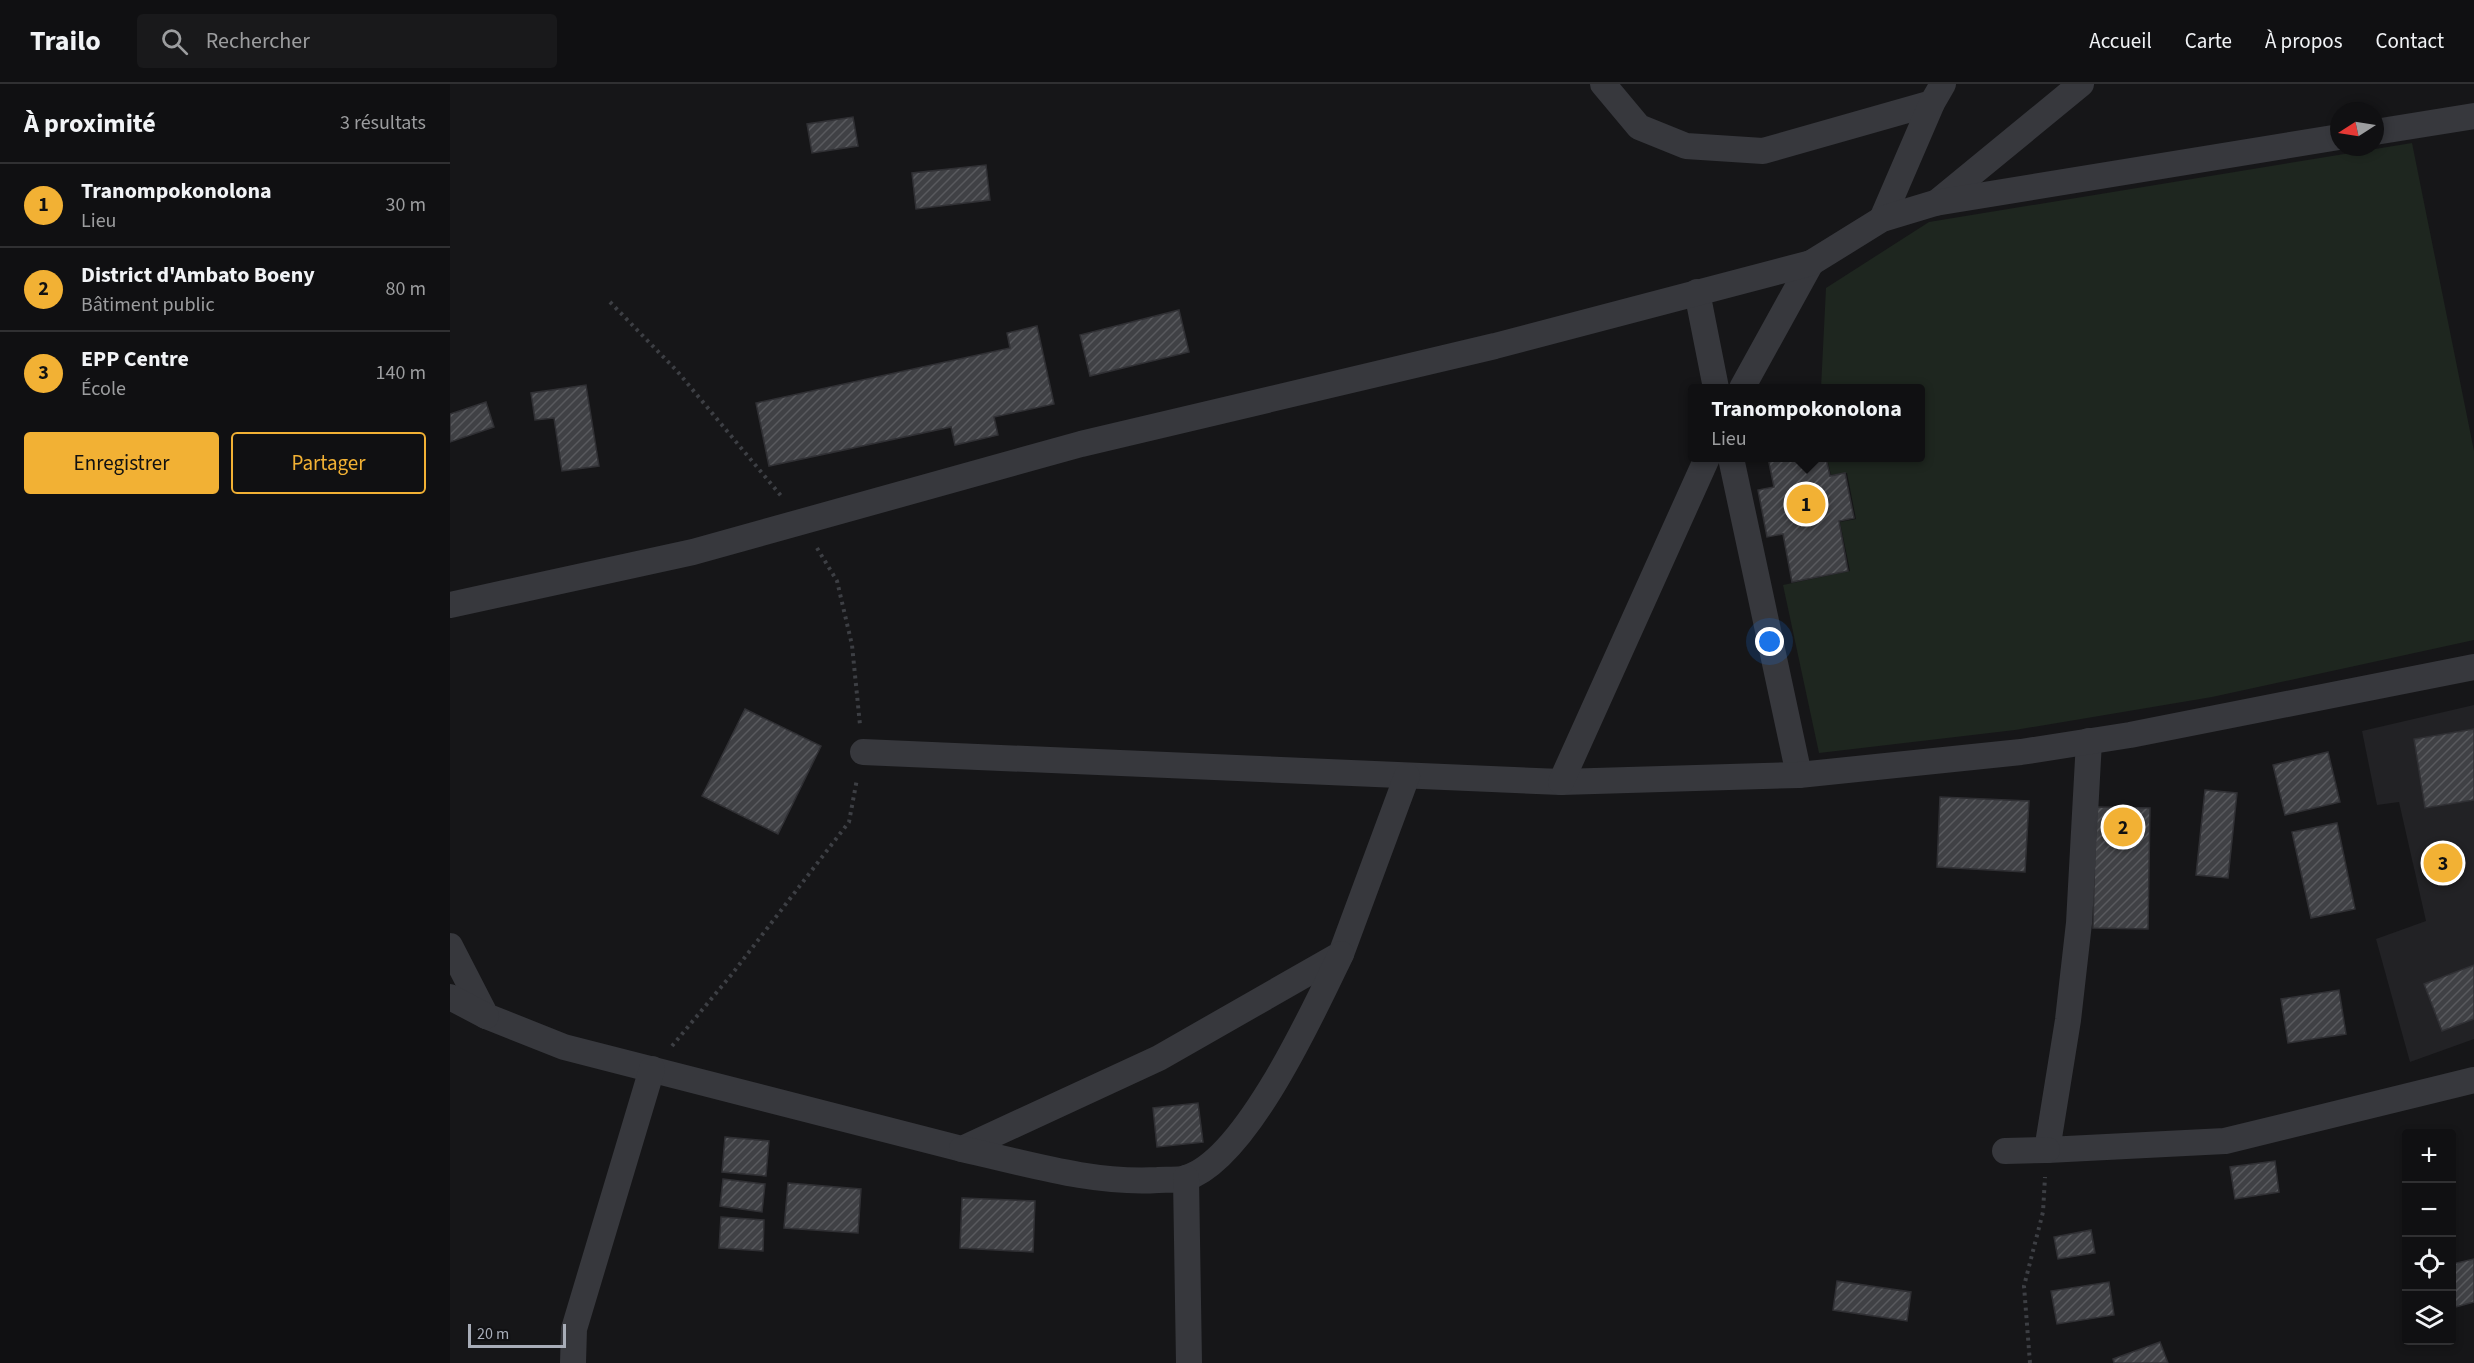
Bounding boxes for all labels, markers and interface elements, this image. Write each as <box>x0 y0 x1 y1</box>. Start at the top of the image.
search box <box>137 14 557 68</box>
text: Trailo <box>30 21 101 61</box>
icon: search <box>158 25 191 58</box>
text: Rechercher <box>206 25 310 57</box>
text: Accueil <box>2089 26 2152 56</box>
text: Carte <box>2185 26 2232 56</box>
text: À propos <box>2265 26 2342 56</box>
text: Contact <box>2375 26 2444 56</box>
north arrow <box>2330 102 2384 156</box>
text: À proximité <box>24 105 156 142</box>
text: 3 résultats <box>340 109 426 137</box>
text: Tranompokonolona <box>81 175 272 207</box>
text: 1 <box>38 191 49 219</box>
text: 30 m <box>386 191 426 219</box>
text: Lieu <box>81 207 116 235</box>
text: District d'Ambato Boeny <box>81 259 315 291</box>
text: 2 <box>38 275 49 303</box>
text: 80 m <box>386 275 426 303</box>
text: Bâtiment public <box>81 291 215 319</box>
text: EPP Centre <box>81 343 189 375</box>
text: 3 <box>38 359 49 387</box>
text: 140 m <box>376 359 426 387</box>
text: École <box>81 375 126 403</box>
popup <box>1688 384 1925 462</box>
text: Tranompokonolona <box>1711 393 1902 425</box>
text: Lieu <box>1711 425 1747 453</box>
button: Enregistrer <box>24 432 219 494</box>
button: Partager <box>231 432 426 494</box>
pin: 1 <box>1786 482 1826 526</box>
your location <box>1755 627 1784 656</box>
pin: 2 <box>2104 804 2142 850</box>
pin: 3 <box>2424 840 2462 886</box>
map controls <box>2402 1129 2456 1345</box>
button: + <box>2402 1129 2456 1183</box>
button: − <box>2402 1183 2456 1237</box>
button: locate <box>2402 1237 2456 1291</box>
button: layers <box>2402 1291 2456 1345</box>
scale bar <box>468 1321 566 1348</box>
text: 20 m <box>477 1323 509 1345</box>

